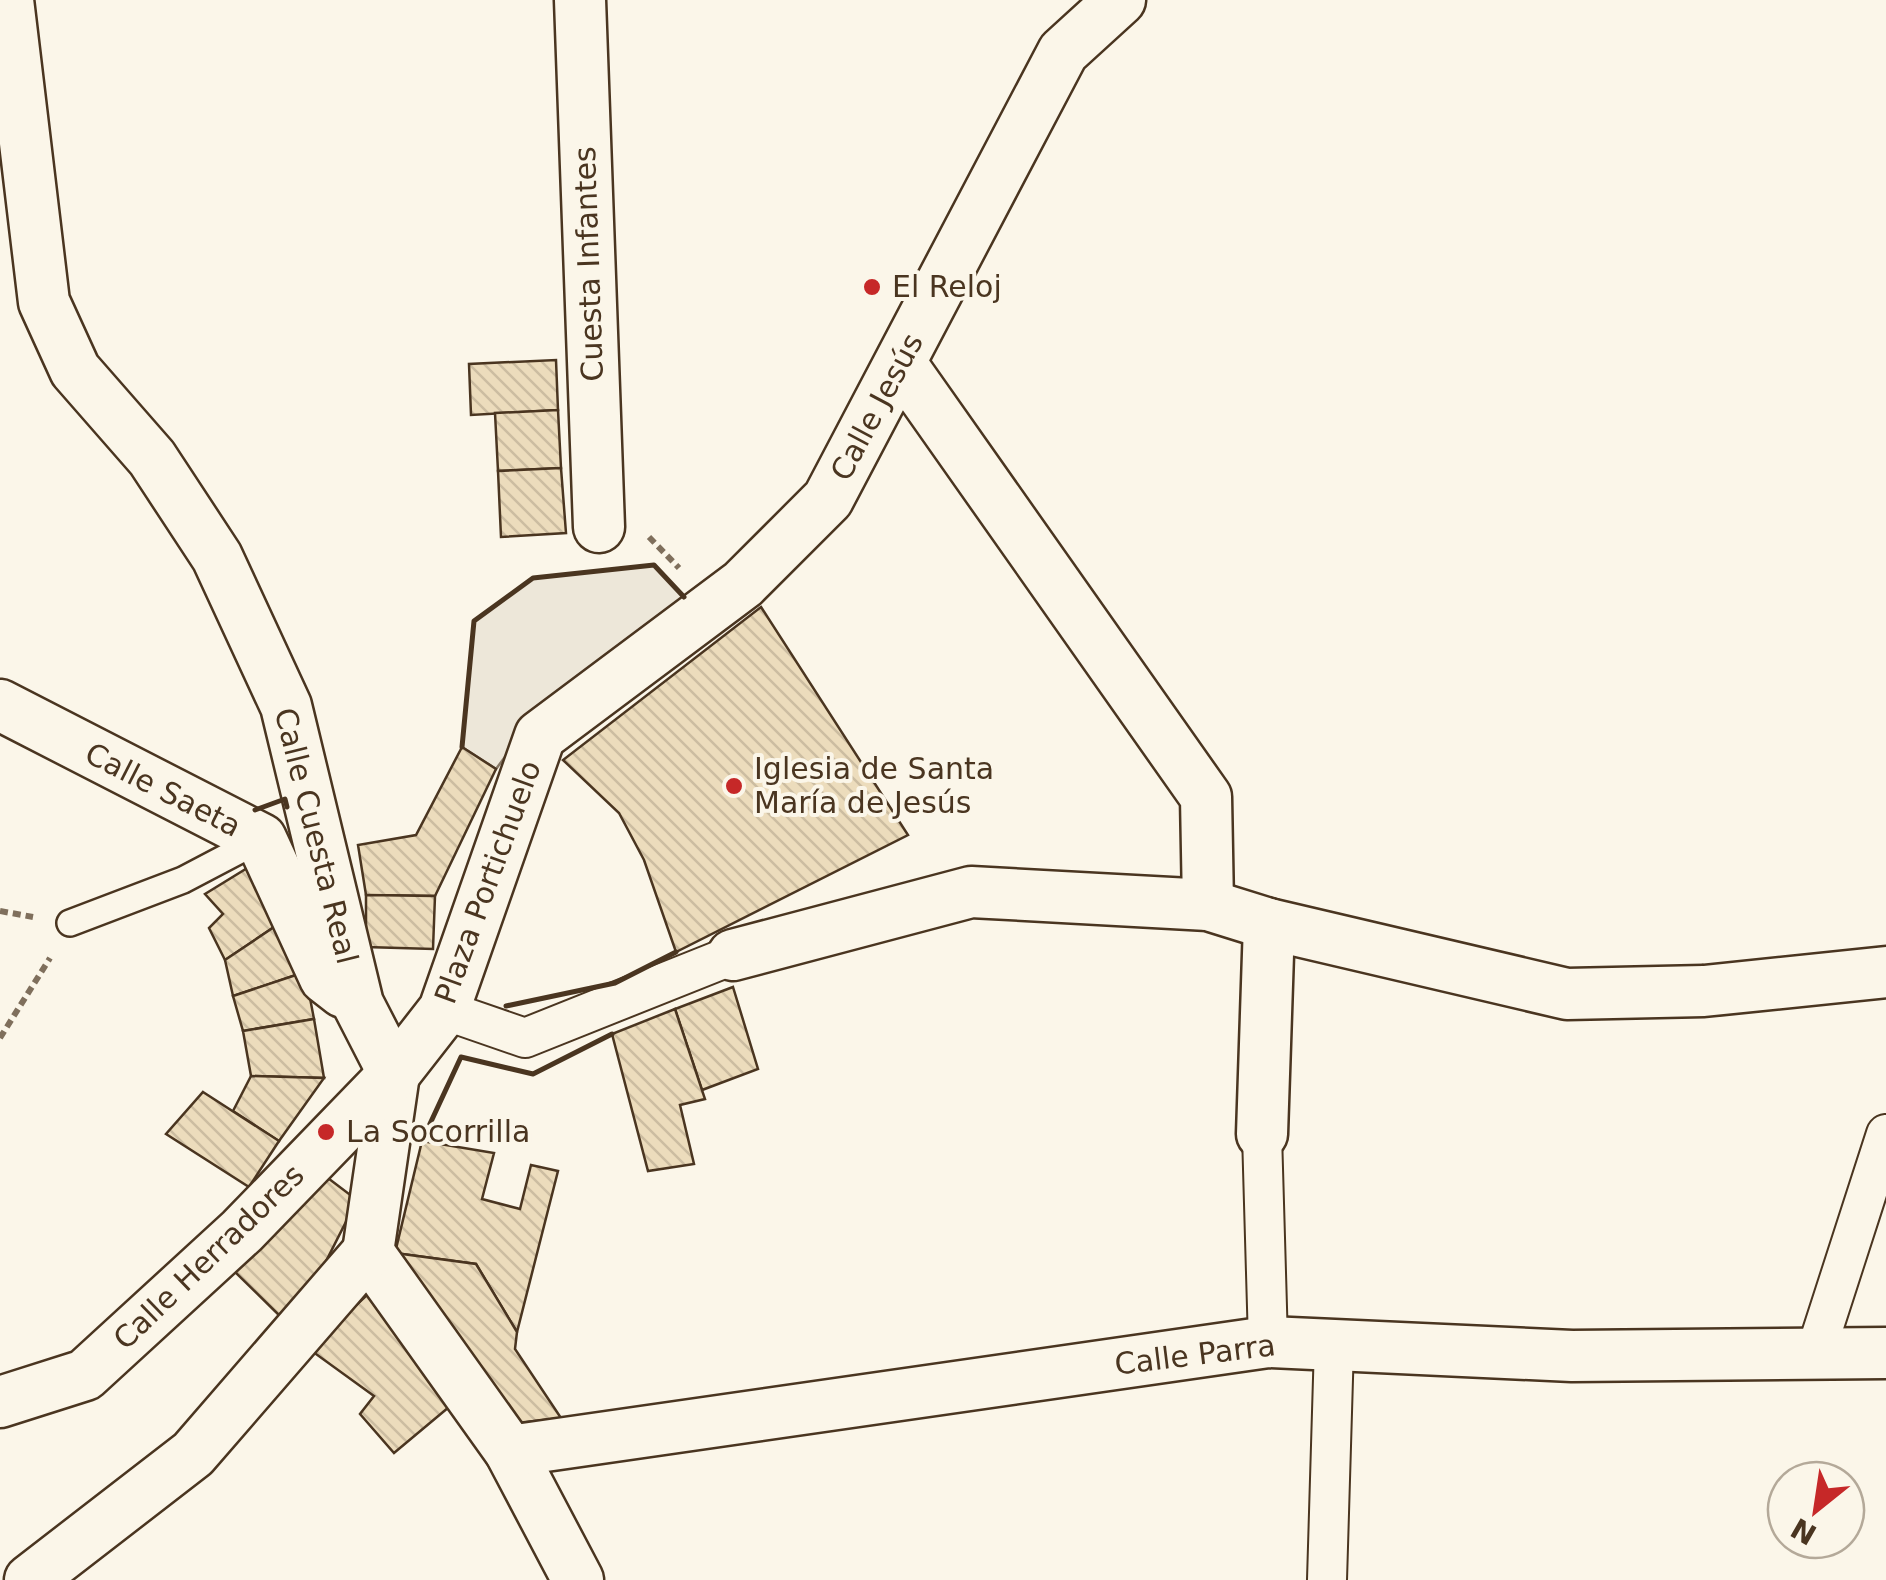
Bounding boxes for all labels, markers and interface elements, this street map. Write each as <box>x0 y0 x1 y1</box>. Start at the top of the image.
street label: Cuesta Infantes <box>567 146 610 382</box>
place label: El Reloj <box>892 269 1002 304</box>
marker: El Reloj <box>861 276 883 298</box>
street label: Calle Jesús <box>823 327 930 486</box>
street label: Calle Cuesta Real <box>268 704 365 967</box>
street label: Calle Saeta <box>80 735 247 844</box>
place label: Iglesia de Santa María de Jesús <box>754 751 994 820</box>
street label: Plaza Portichuelo <box>427 756 548 1008</box>
marker: Iglesia de Santa María de Jesús <box>723 775 745 797</box>
place label: La Socorrilla <box>346 1114 530 1149</box>
marker: La Socorrilla <box>315 1121 337 1143</box>
street label: Calle Herradores <box>106 1157 311 1356</box>
street label: Calle Parra <box>1113 1327 1277 1382</box>
north arrow <box>1766 1460 1866 1560</box>
text: N <box>1785 1511 1822 1551</box>

